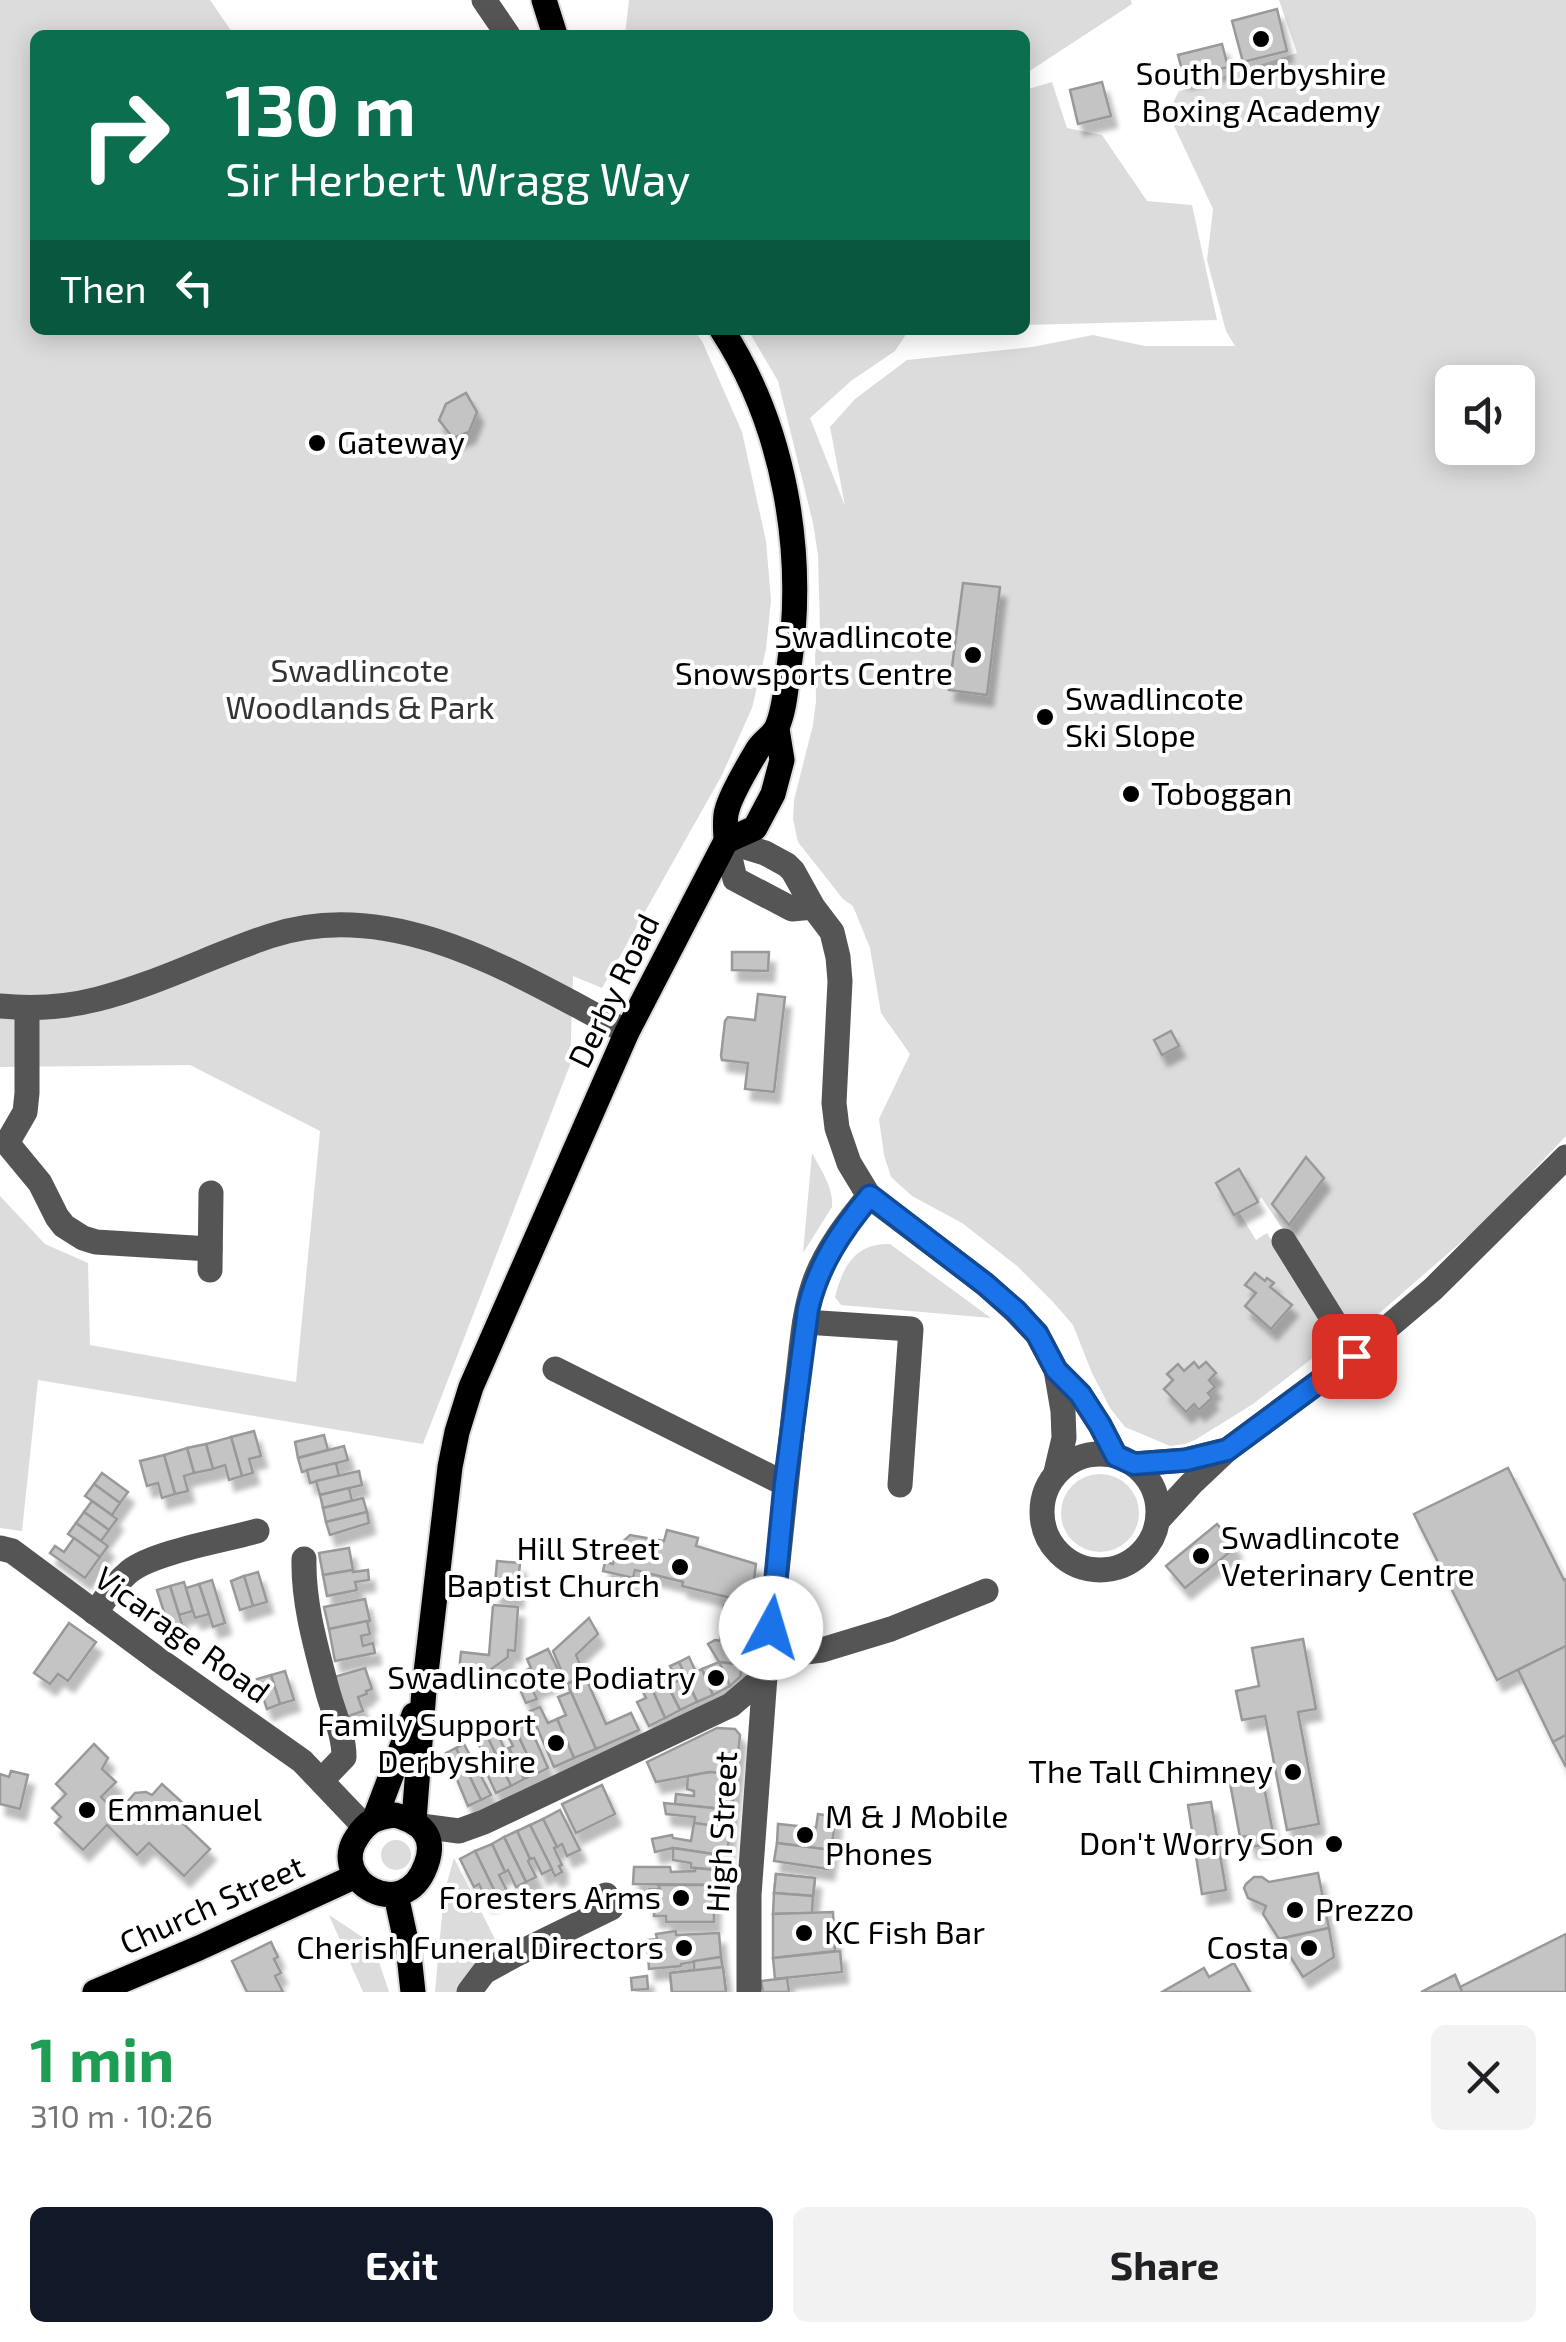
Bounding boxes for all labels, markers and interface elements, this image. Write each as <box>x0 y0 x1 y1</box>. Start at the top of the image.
marker: South Derbyshire Boxing Academy <box>1250 28 1272 50</box>
place label: South Derbyshire Boxing Academy <box>1136 53 1386 128</box>
text: 130 m <box>225 66 416 150</box>
icon: right <box>60 70 190 200</box>
text: Sir Herbert Wragg Way <box>225 151 690 205</box>
icon: left <box>167 260 222 315</box>
text: Then <box>60 265 147 311</box>
map controls <box>1435 365 1535 465</box>
button: sound <box>1435 365 1535 465</box>
place label: Gateway <box>337 422 465 460</box>
marker: Gateway <box>306 432 328 454</box>
place label: Swadlincote Snowsports Centre <box>675 616 953 691</box>
marker: Swadlincote Snowsports Centre <box>962 644 984 666</box>
park label: Swadlincote Woodlands & Park <box>225 650 495 725</box>
place label: Swadlincote Ski Slope <box>1065 678 1244 753</box>
marker: Swadlincote Ski Slope <box>1034 706 1056 728</box>
place label: Toboggan <box>1151 773 1292 811</box>
marker: Toboggan <box>1120 783 1142 805</box>
street label: Derby Road <box>559 907 666 1073</box>
pin <box>1312 1314 1397 1399</box>
icon: arrive <box>1327 1329 1382 1384</box>
place label: Swadlincote Veterinary Centre <box>1221 1517 1475 1592</box>
place label: Hill Street Baptist Church <box>447 1528 660 1603</box>
marker: Swadlincote Veterinary Centre <box>1190 1545 1212 1567</box>
marker: Hill Street Baptist Church <box>669 1556 691 1578</box>
street label: Vicarage Road <box>88 1557 278 1710</box>
position arrow <box>719 1576 823 1680</box>
place label: Swadlincote Podiatry <box>387 1657 696 1695</box>
marker: Swadlincote Podiatry <box>705 1667 727 1689</box>
place label: Family Support Derbyshire <box>317 1704 536 1779</box>
marker: Family Support Derbyshire <box>545 1732 567 1754</box>
street label: High Street <box>697 1750 743 1914</box>
place label: The Tall Chimney <box>1028 1751 1273 1789</box>
marker: The Tall Chimney <box>1282 1761 1304 1783</box>
place label: Emmanuel <box>107 1789 263 1827</box>
place label: M & J Mobile Phones <box>825 1796 1009 1871</box>
marker: Emmanuel <box>76 1799 98 1821</box>
place label: Don't Worry Son <box>1079 1823 1314 1861</box>
marker: M & J Mobile Phones <box>794 1824 816 1846</box>
marker: Don't Worry Son <box>1323 1833 1345 1855</box>
street label: Church Street <box>113 1846 309 1961</box>
place label: Foresters Arms <box>438 1877 661 1915</box>
marker: Foresters Arms <box>670 1887 692 1909</box>
place label: Prezzo <box>1315 1889 1414 1927</box>
marker: Prezzo <box>1284 1899 1306 1921</box>
place label: KC Fish Bar <box>824 1912 985 1950</box>
marker: KC Fish Bar <box>793 1922 815 1944</box>
place label: Cherish Funeral Directors <box>296 1927 664 1965</box>
place label: Costa <box>1207 1927 1289 1965</box>
marker: Cherish Funeral Directors <box>673 1937 695 1959</box>
marker: Costa <box>1298 1937 1320 1959</box>
text: 1 min <box>30 2022 174 2094</box>
button: close <box>1431 2025 1536 2130</box>
text: 310 m · 10:26 <box>30 2096 213 2134</box>
button: Exit <box>30 2207 773 2322</box>
button: Share <box>793 2207 1536 2322</box>

